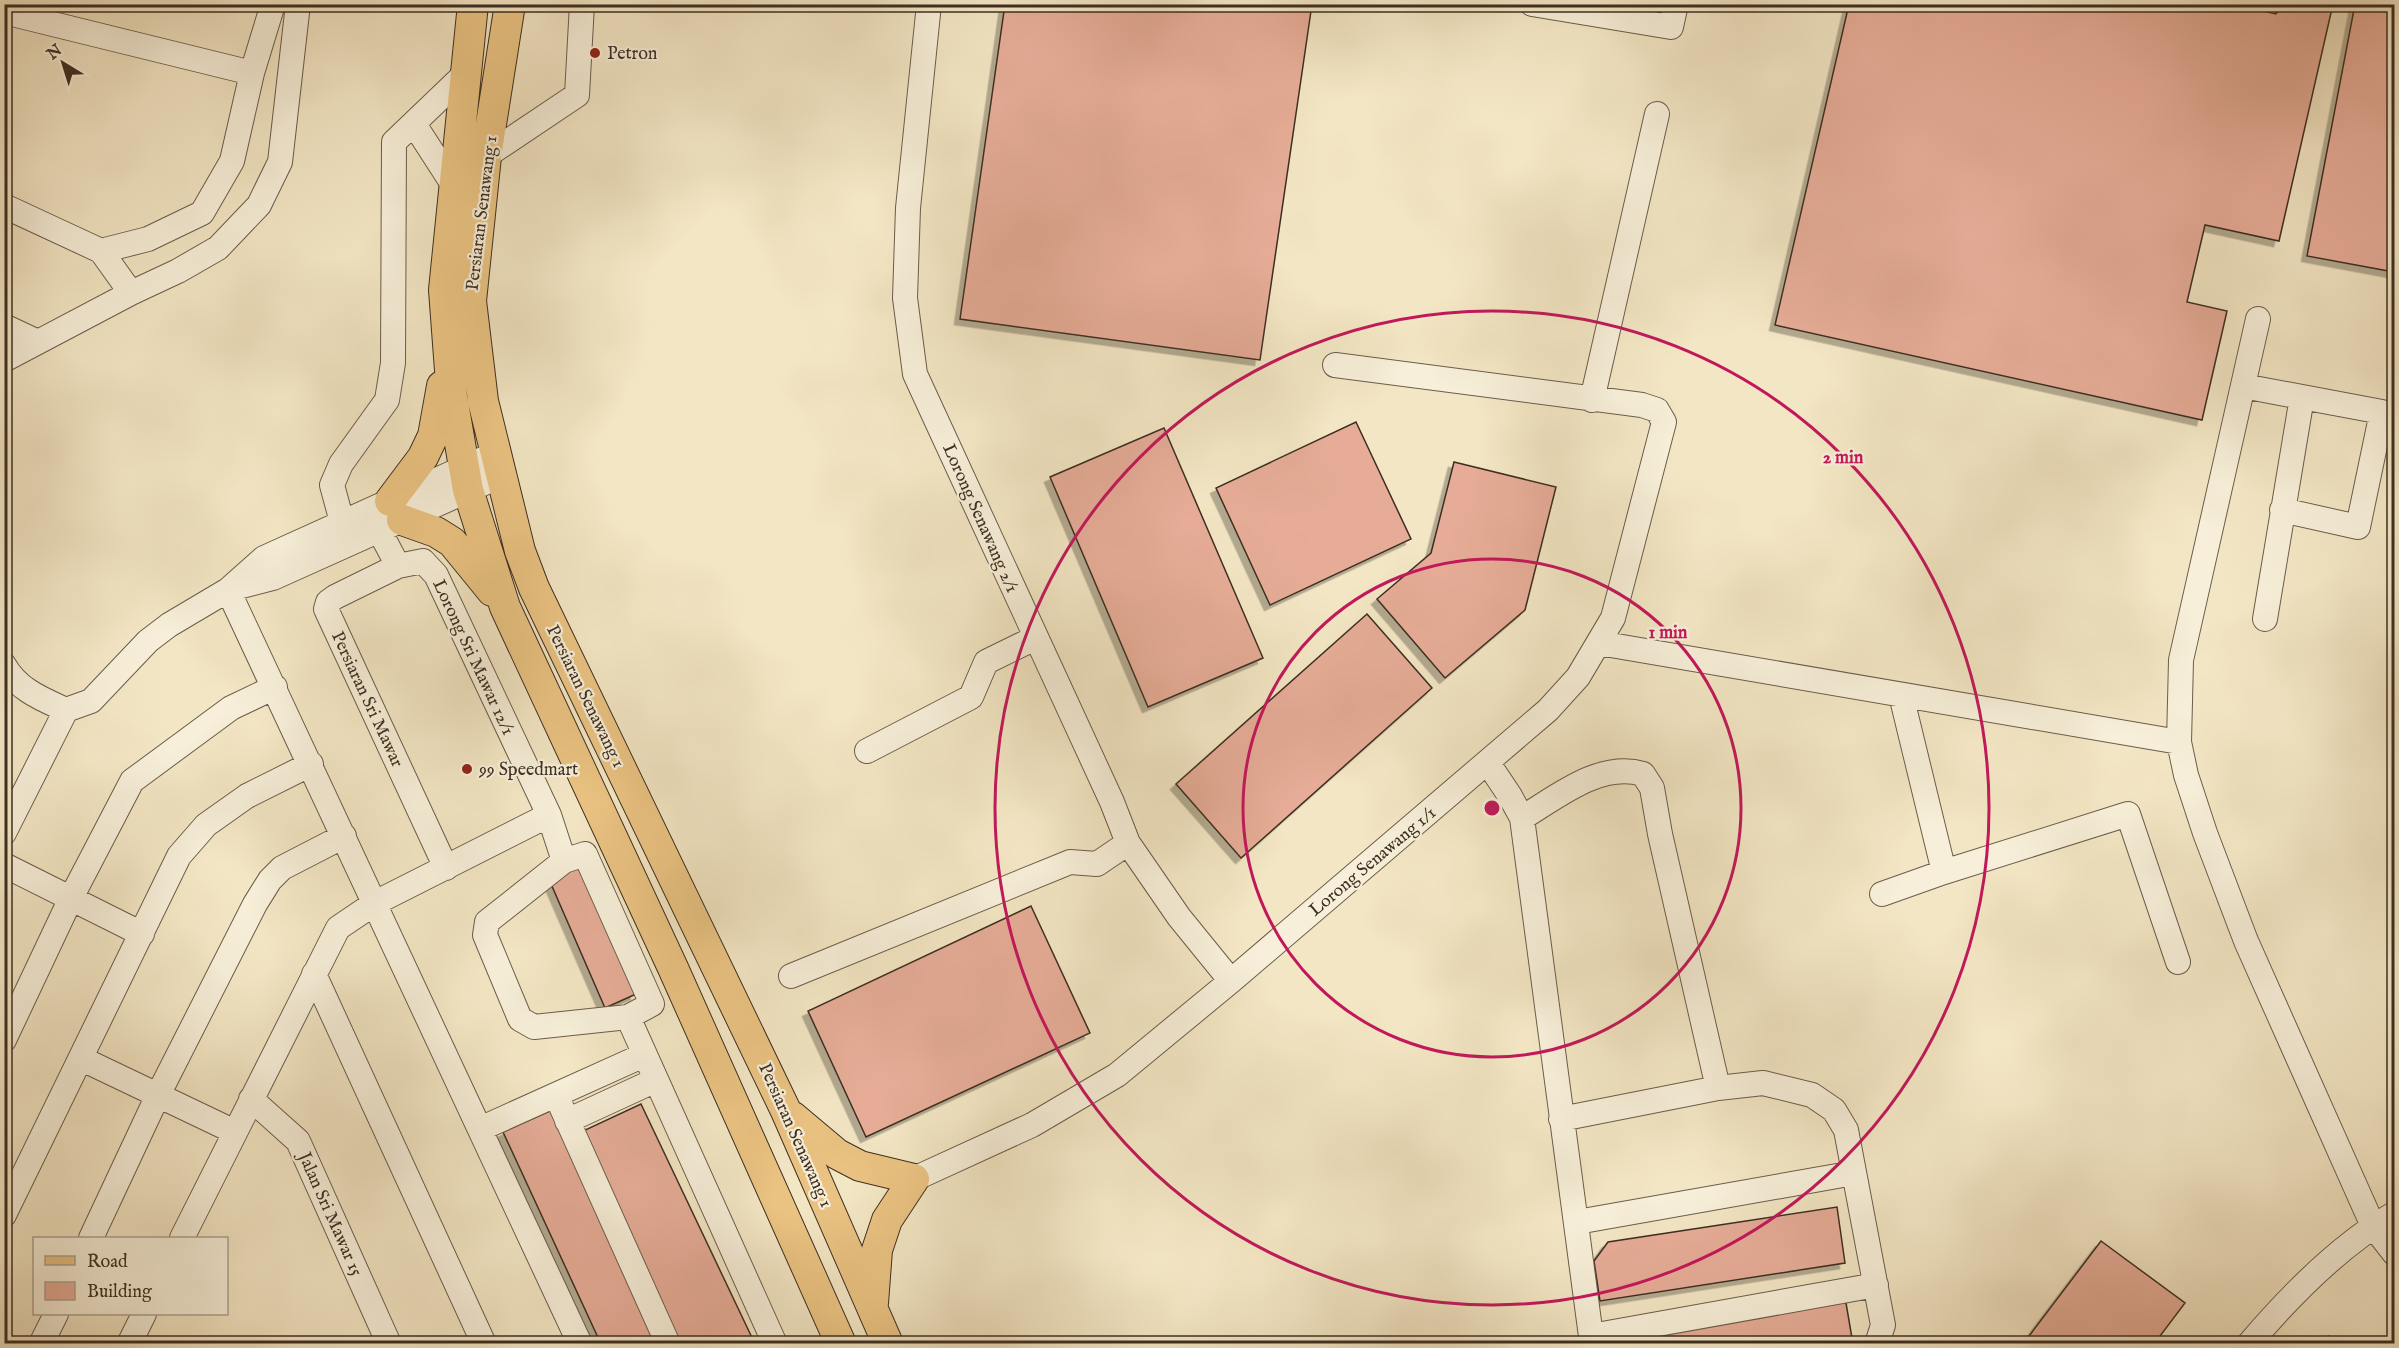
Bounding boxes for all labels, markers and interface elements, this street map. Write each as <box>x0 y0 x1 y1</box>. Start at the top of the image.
north arrow <box>33 33 93 93</box>
text: N <box>43 41 67 66</box>
place label: Petron <box>607 43 658 66</box>
marker: Petron <box>588 46 602 60</box>
street label: Persiaran Senawang 1 <box>462 134 503 292</box>
street label: Lorong Senawang 2/1 <box>936 440 1023 597</box>
text: 2 min <box>1823 447 1864 470</box>
street label: Lorong Sri Mawar 12/1 <box>426 576 519 739</box>
street label: Persiaran Senawang 1 <box>540 621 629 772</box>
text: 1 min <box>1649 622 1688 645</box>
street label: Persiaran Sri Mawar <box>325 628 408 772</box>
place label: 99 Speedmart <box>478 759 578 782</box>
marker: 99 Speedmart <box>460 762 474 776</box>
centre of rings <box>1482 798 1502 818</box>
street label: Lorong Senawang 1/1 <box>1305 802 1441 922</box>
street label: Persiaran Senawang 1 <box>752 1060 837 1212</box>
street label: Jalan Sri Mawar 15 <box>291 1147 367 1281</box>
legend <box>33 1237 228 1315</box>
text: Road <box>87 1251 128 1274</box>
text: Building <box>87 1281 152 1304</box>

